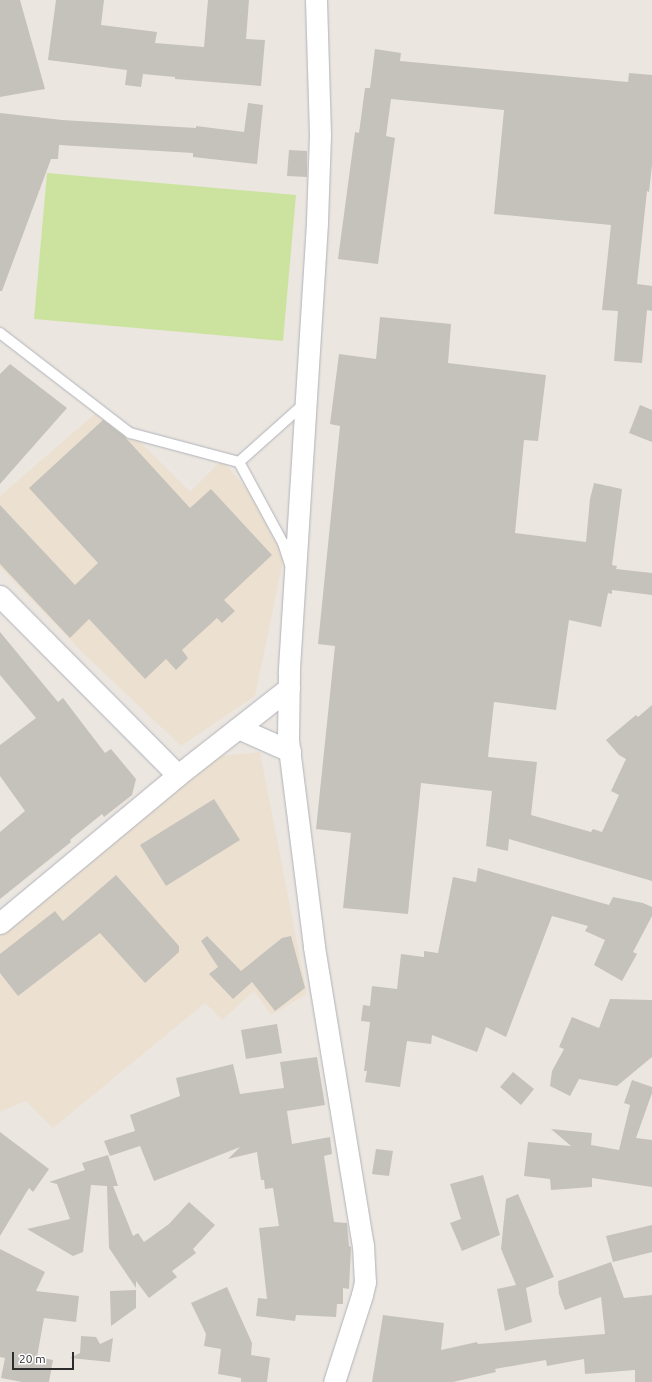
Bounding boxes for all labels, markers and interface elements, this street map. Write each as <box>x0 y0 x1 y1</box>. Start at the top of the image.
scale bar <box>14 1344 76 1370</box>
text: 20 m <box>19 1352 46 1365</box>

